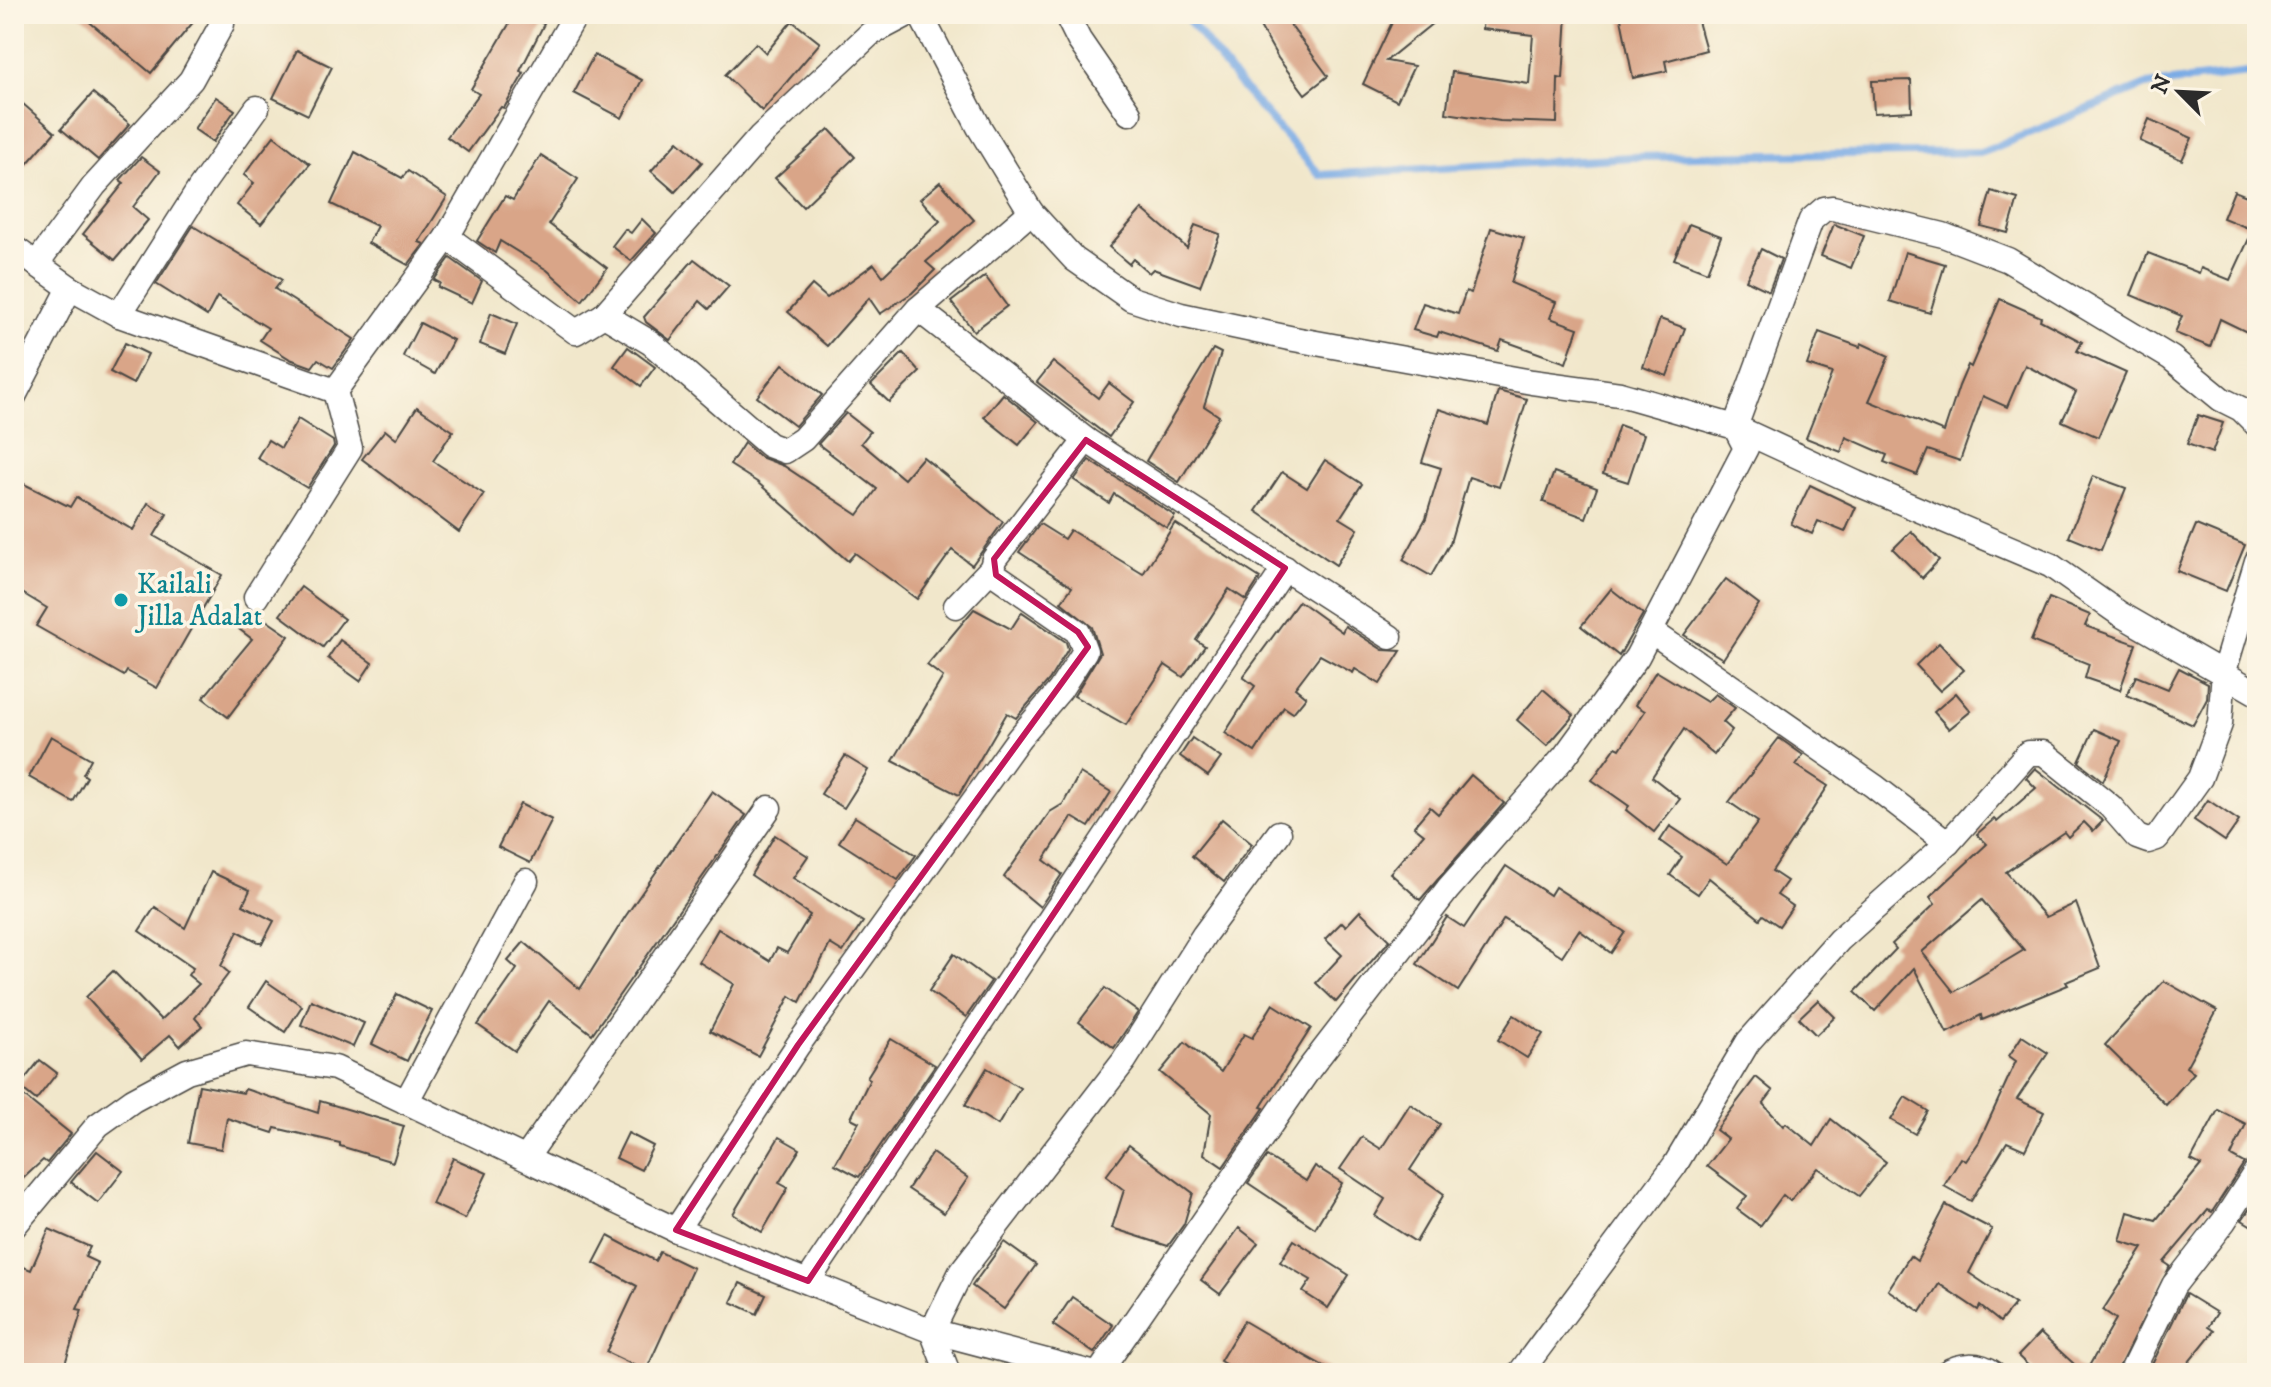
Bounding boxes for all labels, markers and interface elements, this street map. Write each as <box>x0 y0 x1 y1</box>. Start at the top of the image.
north arrow <box>2139 52 2219 132</box>
text: N <box>2146 71 2178 98</box>
place label: Kailali Jilla Adalat <box>134 567 262 634</box>
marker: Kailali Jilla Adalat <box>112 591 130 609</box>

